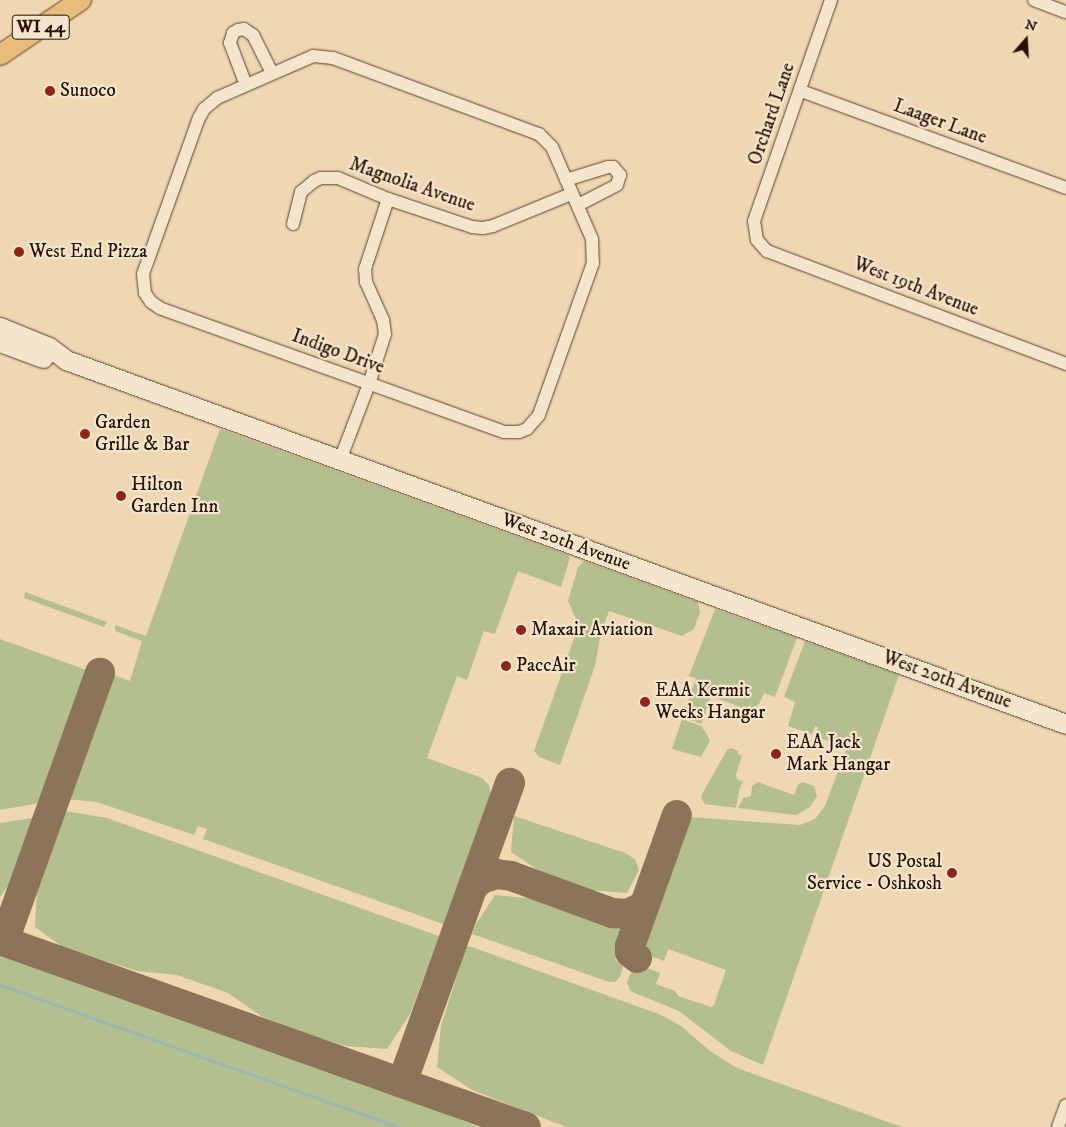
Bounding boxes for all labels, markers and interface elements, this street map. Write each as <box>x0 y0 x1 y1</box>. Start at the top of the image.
road number: WI 44 <box>11 12 71 42</box>
north arrow <box>1001 15 1051 65</box>
text: N <box>1023 15 1039 36</box>
street label: Orchard Lane <box>744 60 800 168</box>
place label: Sunoco <box>60 80 116 102</box>
marker: Sunoco <box>44 85 56 97</box>
street label: Laager Lane <box>890 95 990 149</box>
street label: Magnolia Avenue <box>346 153 478 217</box>
place label: West End Pizza <box>29 241 147 263</box>
marker: West End Pizza <box>13 246 25 258</box>
street label: West 19th Avenue <box>850 253 982 321</box>
street label: Indigo Drive <box>289 325 387 379</box>
place label: Garden Grille & Bar <box>95 412 189 456</box>
marker: Garden Grille & Bar <box>79 428 91 440</box>
place label: Hilton Garden Inn <box>131 474 218 518</box>
marker: Hilton Garden Inn <box>115 490 127 502</box>
street label: West 20th Avenue <box>499 508 633 576</box>
place label: Maxair Aviation <box>531 619 653 641</box>
marker: Maxair Aviation <box>515 624 527 636</box>
street label: West 20th Avenue <box>880 646 1014 714</box>
place label: PaccAir <box>516 655 576 677</box>
marker: PaccAir <box>500 660 512 672</box>
place label: EAA Kermit Weeks Hangar <box>655 680 765 724</box>
marker: EAA Kermit Weeks Hangar <box>639 696 651 708</box>
place label: EAA Jack Mark Hangar <box>786 732 890 776</box>
marker: EAA Jack Mark Hangar <box>770 748 782 760</box>
place label: US Postal Service - Oshkosh <box>807 851 942 895</box>
marker: US Postal Service - Oshkosh <box>946 867 958 879</box>

